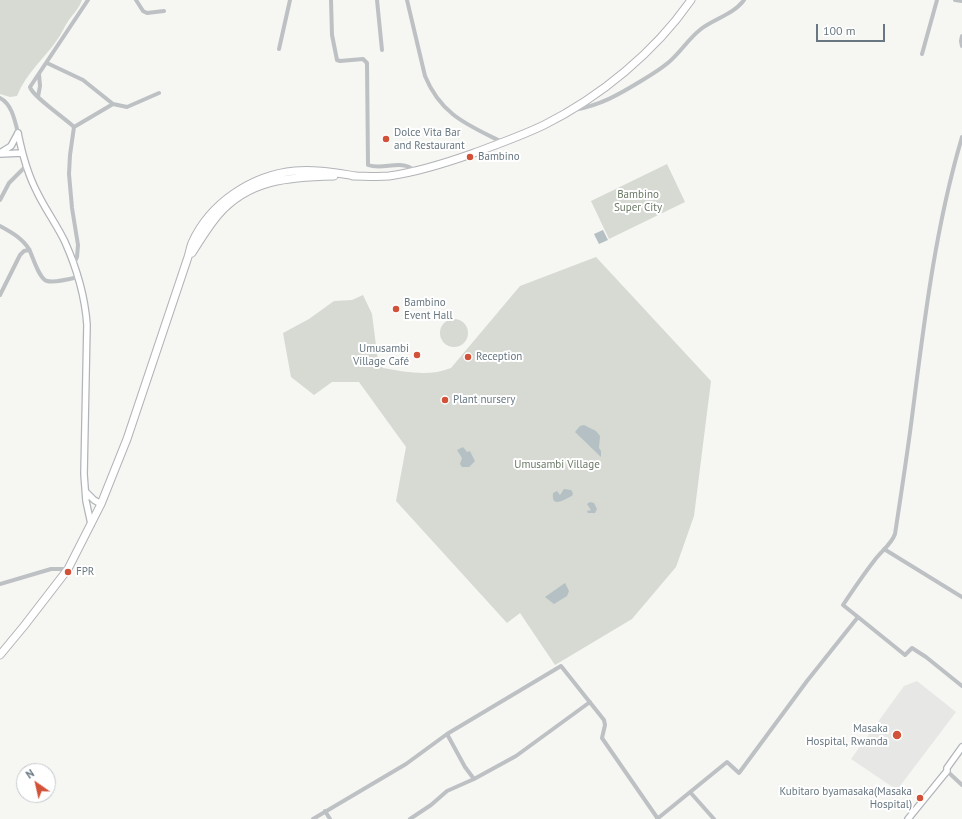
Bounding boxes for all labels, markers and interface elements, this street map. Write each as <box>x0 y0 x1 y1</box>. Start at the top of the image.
scale bar <box>818 16 887 42</box>
text: 100 m <box>823 23 856 38</box>
place label: Dolce Vita Bar and Restaurant <box>394 126 465 152</box>
marker: Dolce Vita Bar and Restaurant <box>381 134 391 144</box>
place label: Bambino <box>478 150 520 164</box>
marker: Bambino <box>465 152 475 162</box>
park label: Bambino Super City <box>614 188 662 214</box>
place label: Bambino Event Hall <box>404 296 453 322</box>
marker: Bambino Event Hall <box>391 304 401 314</box>
place label: Umusambi Village Café <box>353 342 409 368</box>
marker: Umusambi Village Café <box>412 350 422 360</box>
place label: Reception <box>476 350 522 364</box>
marker: Reception <box>463 352 473 362</box>
place label: Plant nursery <box>453 393 515 407</box>
marker: Plant nursery <box>440 395 450 405</box>
park label: Umusambi Village <box>514 458 600 472</box>
place label: FPR <box>76 565 94 579</box>
marker: FPR <box>63 567 73 577</box>
place label: Masaka Hospital, Rwanda <box>806 722 888 748</box>
marker: Masaka Hospital, Rwanda <box>891 729 903 741</box>
north arrow <box>16 763 56 803</box>
text: N <box>23 766 37 782</box>
place label: Kubitaro byamasaka(Masaka Hospital) <box>779 785 912 811</box>
marker: Kubitaro byamasaka(Masaka Hospital) <box>915 793 925 803</box>

